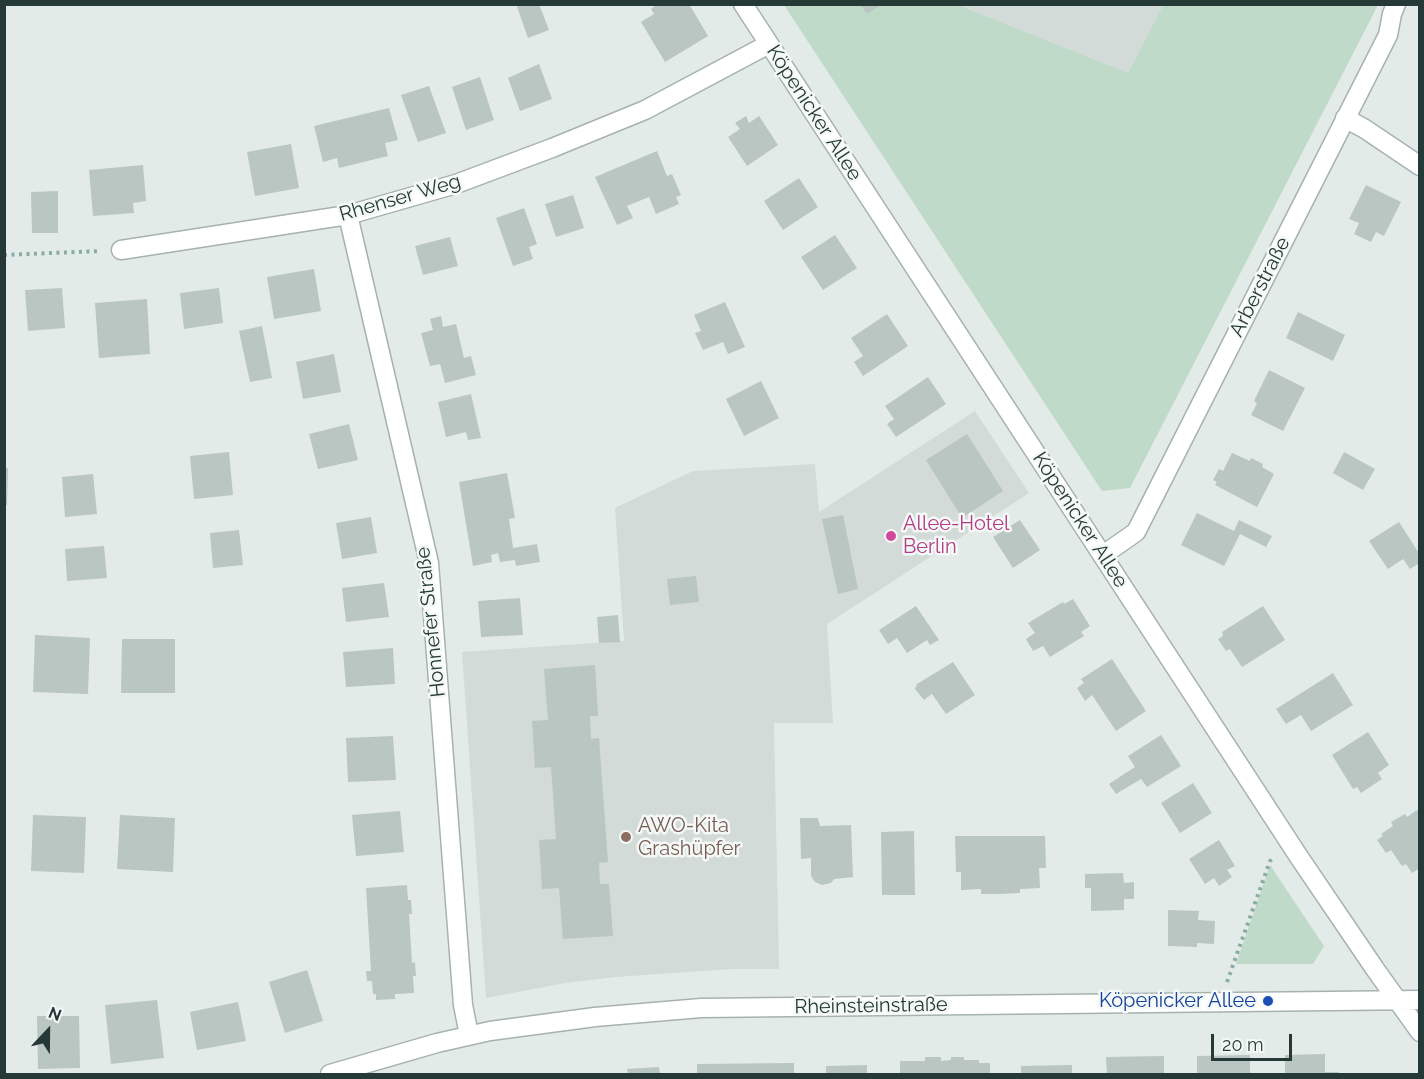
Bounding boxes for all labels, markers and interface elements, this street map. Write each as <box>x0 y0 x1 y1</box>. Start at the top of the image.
street label: Köpenicker Allee <box>761 41 867 185</box>
street label: Rhenser Weg <box>336 169 464 227</box>
street label: Arberstraße <box>1225 233 1295 341</box>
street label: Köpenicker Allee <box>1027 448 1133 592</box>
place label: Allee-Hotel Berlin <box>903 512 1009 559</box>
marker: Allee-Hotel Berlin <box>884 529 898 543</box>
street label: Honnefer Straße <box>411 546 451 698</box>
place label: AWO-Kita Grashüpfer <box>638 814 741 861</box>
marker: AWO-Kita Grashüpfer <box>619 830 633 844</box>
place label: Köpenicker Allee <box>1099 989 1256 1013</box>
street label: Rheinsteinstraße <box>794 993 948 1019</box>
marker: Köpenicker Allee <box>1261 994 1275 1008</box>
north arrow <box>18 1001 78 1061</box>
text: N <box>46 1003 64 1025</box>
scale bar <box>1214 1022 1295 1060</box>
text: 20 m <box>1222 1034 1264 1055</box>

